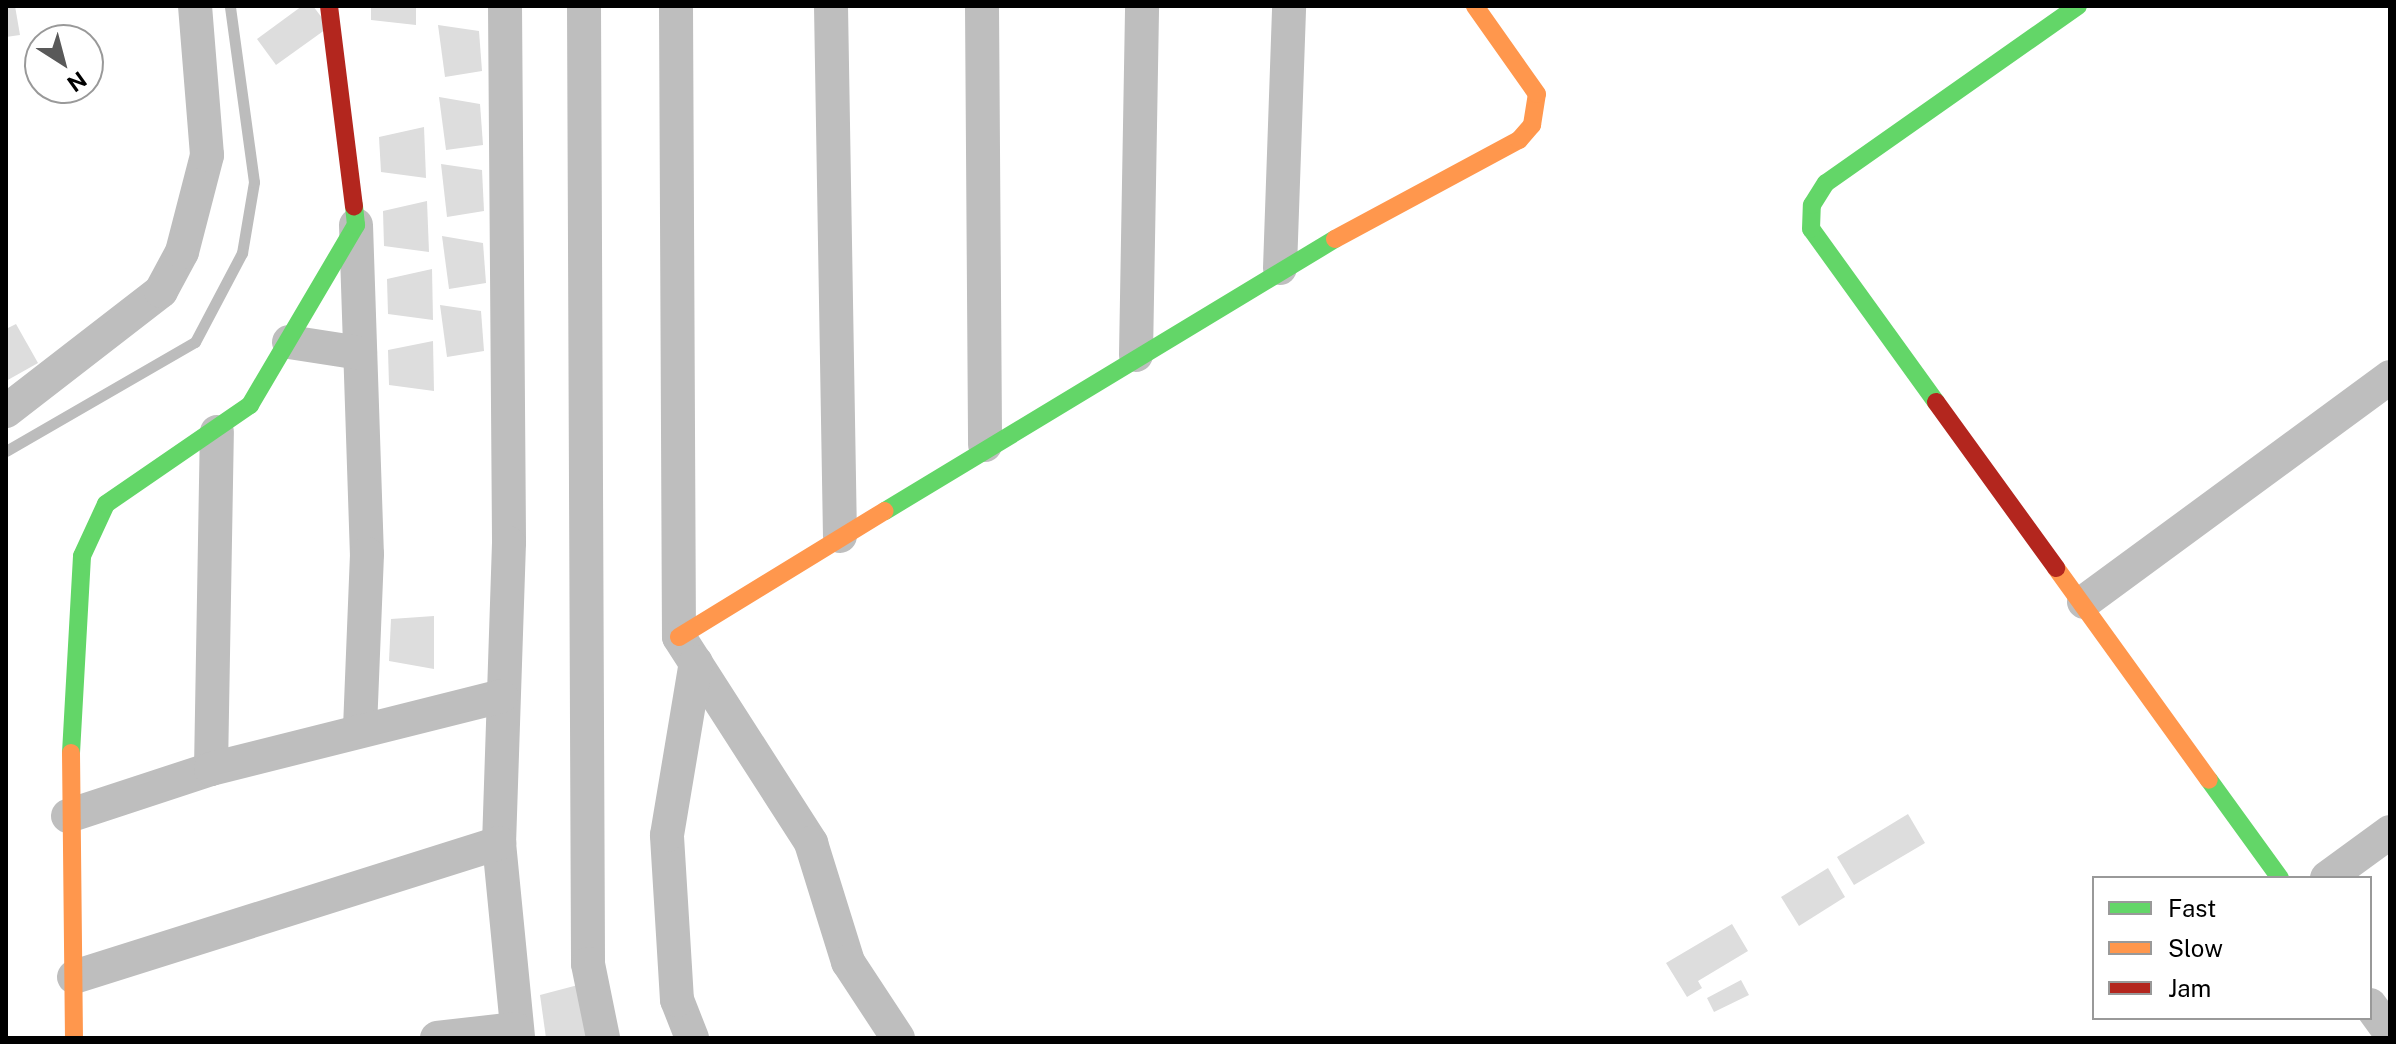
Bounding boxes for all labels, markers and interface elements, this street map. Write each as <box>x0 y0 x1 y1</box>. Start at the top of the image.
north arrow <box>24 24 104 104</box>
text: N <box>62 66 92 97</box>
legend <box>2092 876 2372 1020</box>
text: Fast <box>2168 894 2216 922</box>
text: Slow <box>2168 934 2223 962</box>
text: Jam <box>2168 974 2211 1002</box>

